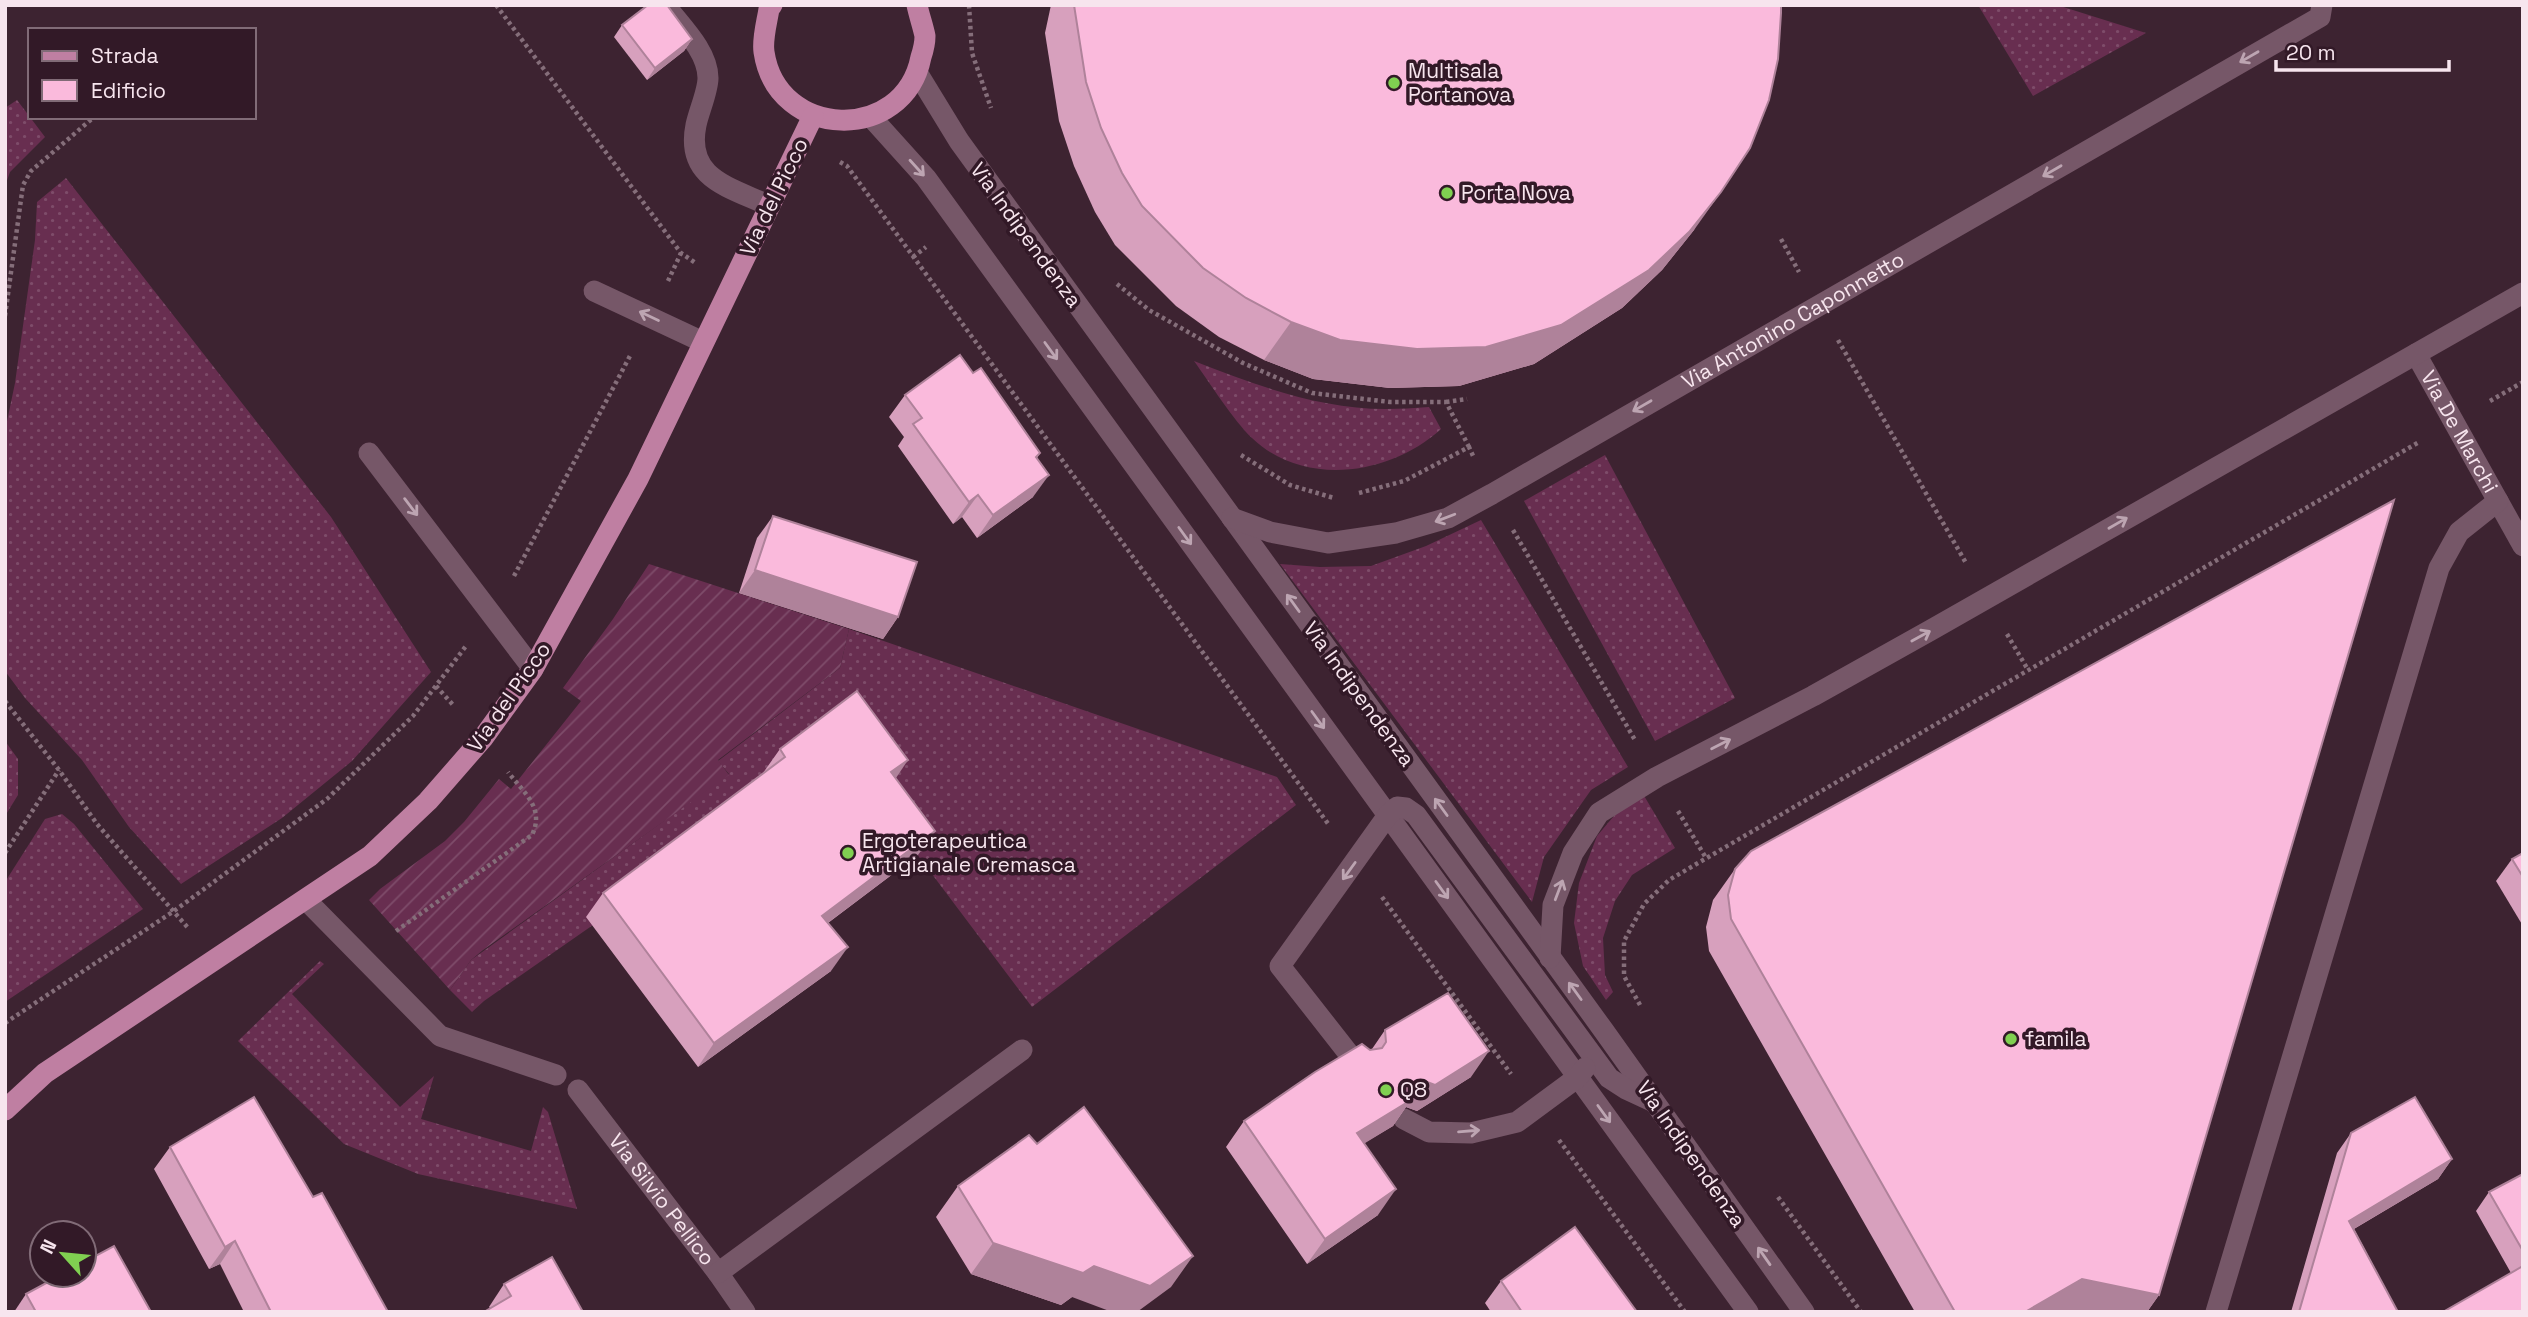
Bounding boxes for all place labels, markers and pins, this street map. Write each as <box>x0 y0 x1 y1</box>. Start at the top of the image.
place label: Multisala Portanova <box>1408 57 1511 108</box>
marker: Multisala Portanova <box>1386 75 1402 91</box>
place label: Porta Nova <box>1461 179 1571 206</box>
marker: Porta Nova <box>1439 185 1455 201</box>
place label: Ergoterapeutica Artigianale Cremasca <box>862 827 1076 878</box>
marker: Ergoterapeutica Artigianale Cremasca <box>840 845 856 861</box>
place label: famila <box>2025 1025 2087 1052</box>
marker: famila <box>2003 1031 2019 1047</box>
place label: Q8 <box>1400 1076 1427 1103</box>
marker: Q8 <box>1378 1082 1394 1098</box>

